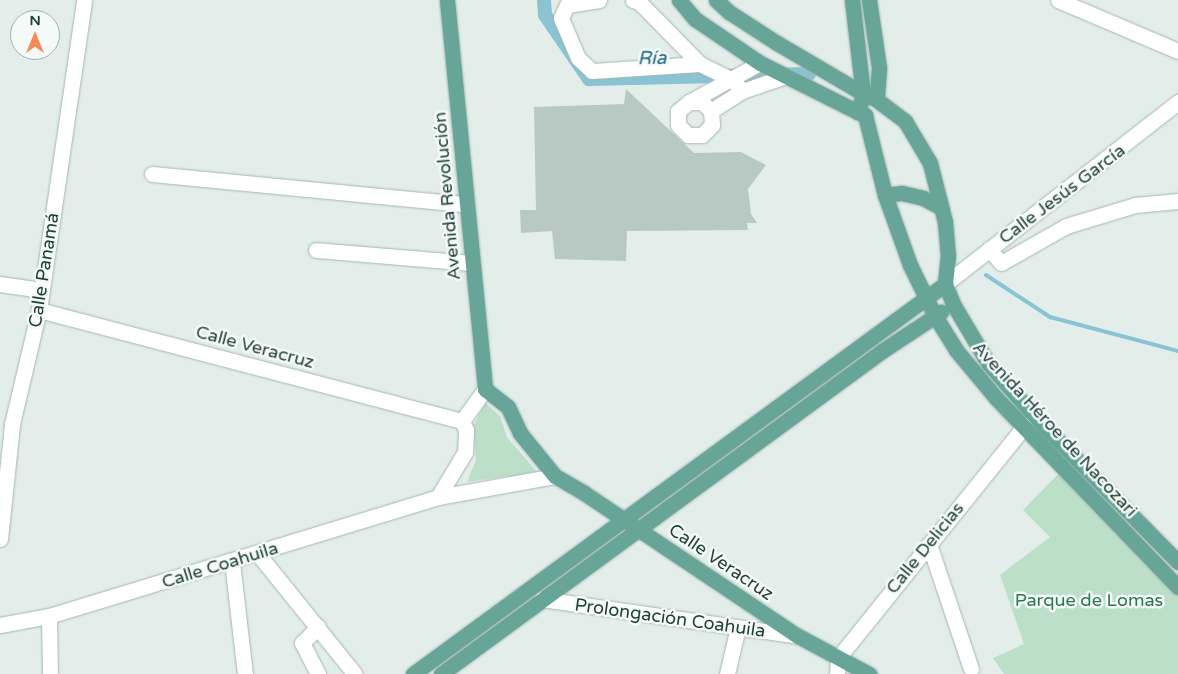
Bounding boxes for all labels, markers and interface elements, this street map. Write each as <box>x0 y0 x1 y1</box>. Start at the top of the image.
north arrow <box>10 10 60 60</box>
text: N <box>29 12 41 29</box>
water label: Ría <box>637 47 667 71</box>
street label: Avenida Revolución <box>429 111 465 281</box>
street label: Calle Jesús García <box>995 139 1129 249</box>
street label: Calle Panamá <box>24 211 64 329</box>
street label: Calle Veracruz <box>193 321 317 373</box>
street label: Avenida Héroe de Nacozari <box>968 337 1142 521</box>
street label: Calle Delicias <box>881 498 969 598</box>
street label: Calle Veracruz <box>665 519 777 605</box>
street label: Calle Coahuila <box>159 537 281 593</box>
park label: Parque de Lomas <box>1015 589 1163 611</box>
street label: Prolongación Coahuila <box>573 594 767 642</box>

